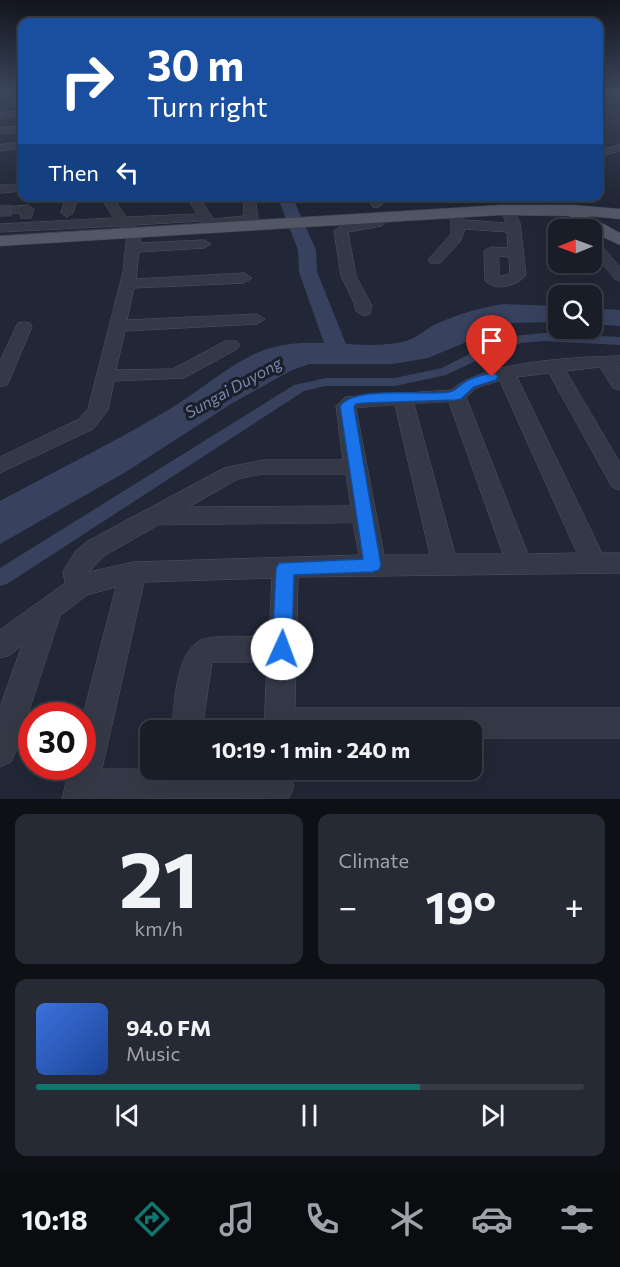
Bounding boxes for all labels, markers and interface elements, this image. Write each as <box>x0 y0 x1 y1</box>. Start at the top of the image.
text: 30 m <box>147 38 244 90</box>
icon: right <box>48 42 126 120</box>
text: Turn right <box>147 90 267 123</box>
icon: left <box>111 156 144 189</box>
text: Then <box>48 159 99 186</box>
north arrow <box>548 219 602 273</box>
map controls <box>548 219 602 339</box>
button: search <box>548 285 602 339</box>
pin <box>466 315 517 377</box>
icon: arrive <box>475 324 508 357</box>
water label: Sungai Duyong <box>181 352 286 421</box>
position arrow <box>250 617 314 681</box>
speed limit sign: 30 <box>18 702 96 780</box>
text: 10:19 · 1 min · 240 m <box>212 736 410 763</box>
text: 21 <box>119 829 199 924</box>
text: Climate <box>339 848 409 872</box>
text: 19° <box>426 878 496 933</box>
text: − <box>339 885 357 926</box>
text: + <box>565 885 584 926</box>
text: km/h <box>134 916 183 940</box>
text: 94.0 FM <box>126 1014 211 1041</box>
text: Music <box>126 1041 180 1065</box>
icon: previous <box>111 1099 144 1132</box>
icon: pause <box>293 1099 326 1132</box>
icon: next <box>476 1099 509 1132</box>
icon: directions <box>131 1198 173 1240</box>
icon: music <box>216 1198 258 1240</box>
icon: phone <box>301 1198 343 1240</box>
icon: climate <box>386 1198 428 1240</box>
icon: car <box>471 1198 513 1240</box>
icon: filters <box>556 1198 598 1240</box>
text: 10:18 <box>22 1203 88 1236</box>

